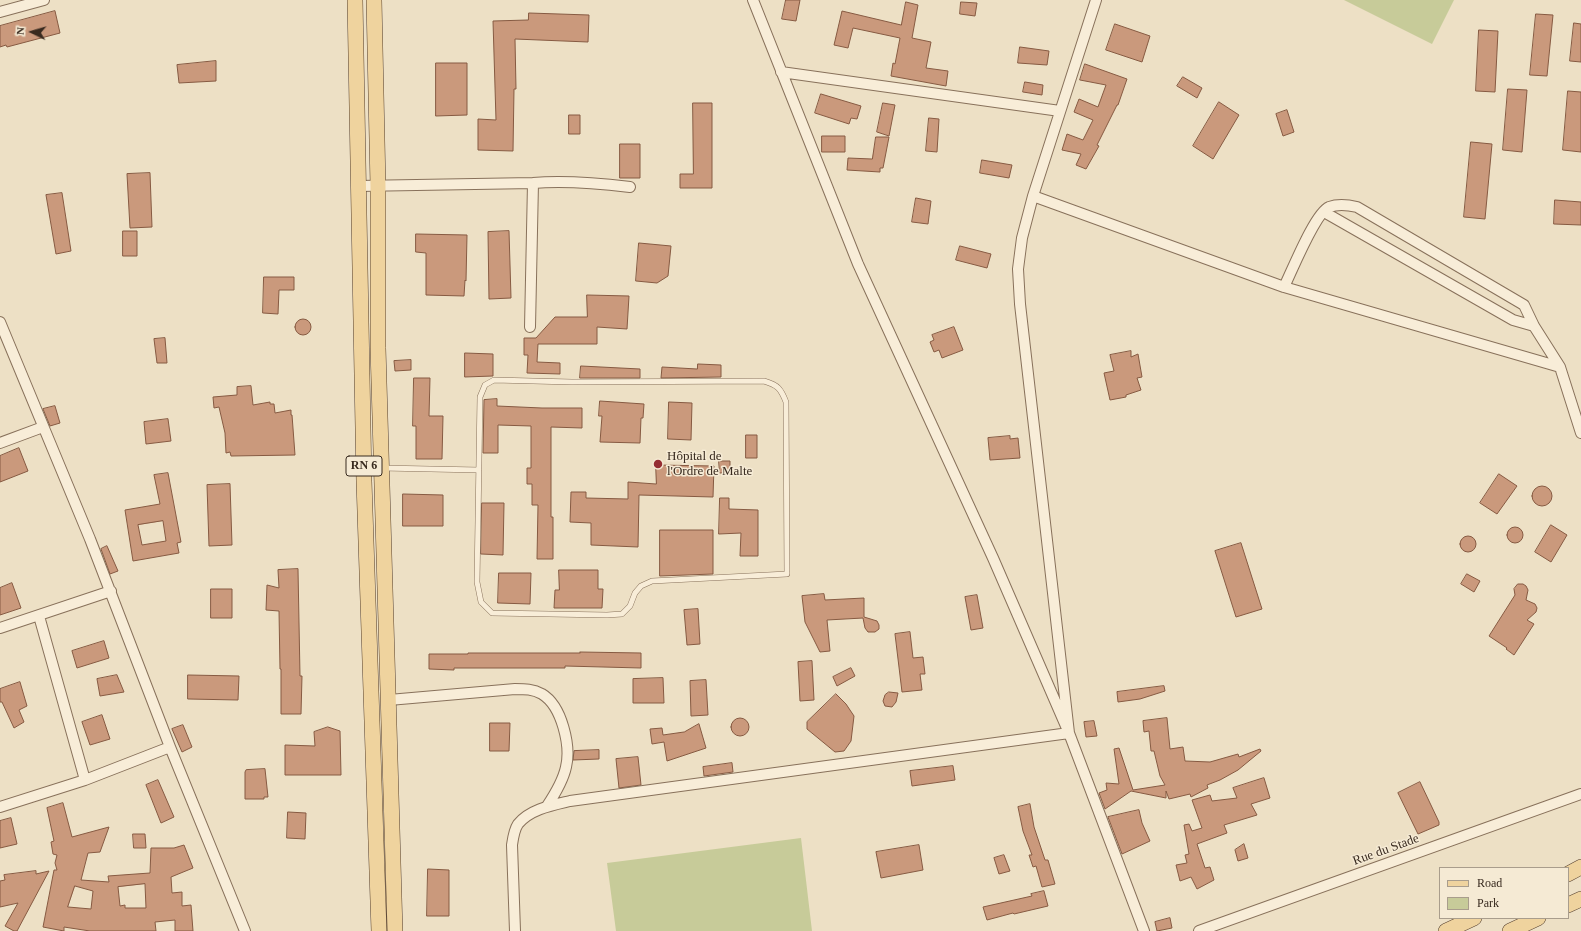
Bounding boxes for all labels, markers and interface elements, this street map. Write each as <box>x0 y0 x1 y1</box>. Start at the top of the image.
north arrow <box>12 12 52 52</box>
text: N <box>14 26 26 35</box>
place label: Hôpital de l'Ordre de Malte <box>667 449 752 480</box>
road number: RN 6 <box>346 456 382 476</box>
marker: Hôpital de l'Ordre de Malte <box>652 458 664 470</box>
street label: Rue du Stade <box>1351 831 1421 869</box>
legend <box>1439 867 1569 919</box>
text: Road <box>1477 876 1502 890</box>
text: Park <box>1477 896 1499 910</box>

